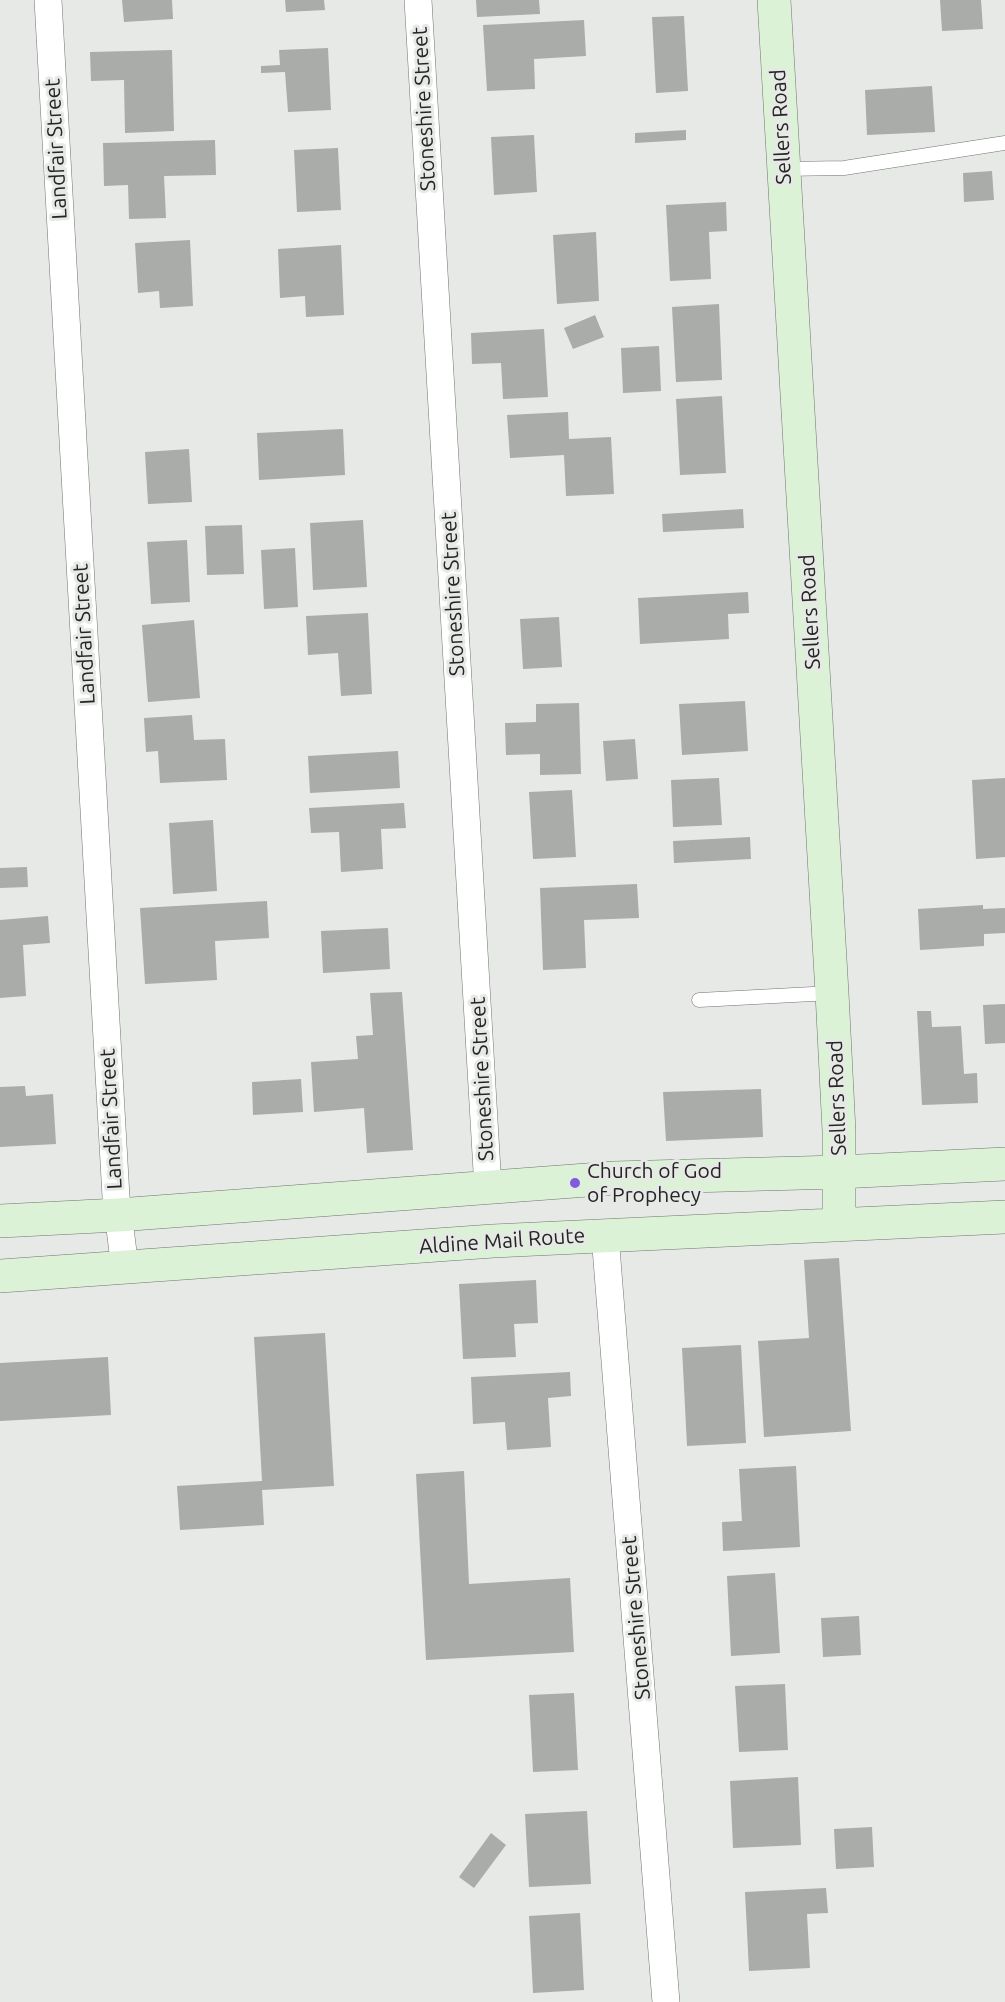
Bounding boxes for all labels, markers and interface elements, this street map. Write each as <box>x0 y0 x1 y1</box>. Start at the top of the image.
street label: Stoneshire Street <box>407 26 441 192</box>
street label: Sellers Road <box>765 69 797 185</box>
street label: Landfair Street <box>40 78 72 220</box>
street label: Stoneshire Street <box>436 511 470 677</box>
street label: Sellers Road <box>794 554 826 670</box>
street label: Landfair Street <box>68 563 100 705</box>
street label: Stoneshire Street <box>465 996 499 1162</box>
street label: Sellers Road <box>822 1040 852 1156</box>
street label: Landfair Street <box>95 1048 127 1190</box>
place label: Church of God of Prophecy <box>587 1158 722 1208</box>
marker: Church of God of Prophecy <box>568 1176 582 1190</box>
street label: Aldine Mail Route <box>418 1223 586 1259</box>
street label: Stoneshire Street <box>616 1535 656 1701</box>

